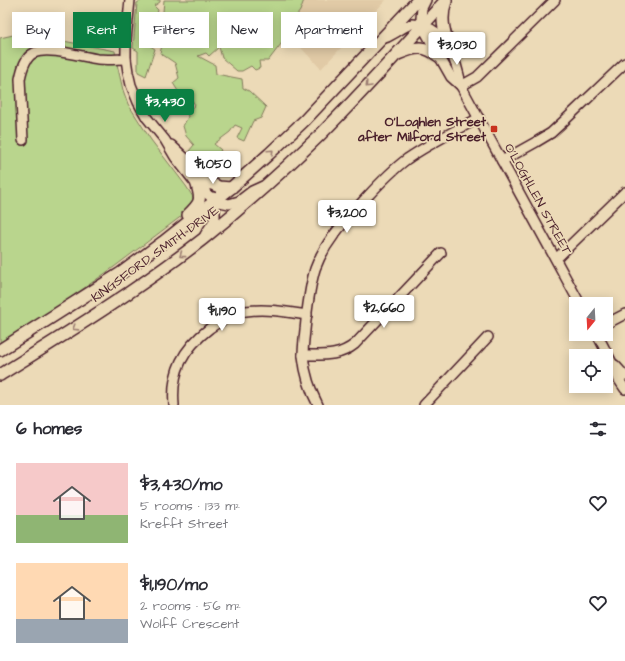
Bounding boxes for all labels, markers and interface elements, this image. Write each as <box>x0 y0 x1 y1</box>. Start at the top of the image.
chip: Buy <box>12 12 65 48</box>
chip: Rent <box>73 12 131 48</box>
chip: Filters <box>139 12 209 48</box>
chip: New <box>217 12 273 48</box>
chip: Apartment <box>281 12 377 48</box>
pin: $3,030 <box>424 32 490 66</box>
text: $3,030 <box>437 36 477 54</box>
one-way arrow <box>365 80 373 88</box>
pin: $3,430 <box>132 89 198 123</box>
text: $3,430 <box>145 93 185 111</box>
place label: O'Loghlen Street after Milford Street <box>357 113 487 146</box>
marker: O'Loghlen Street after Milford Street <box>489 124 499 134</box>
street label: O'LOGHLEN STREET <box>500 140 577 259</box>
one-way arrow <box>266 150 274 157</box>
pin: $1,050 <box>180 151 246 185</box>
text: $1,050 <box>195 155 231 173</box>
pin: $3,200 <box>314 200 380 234</box>
street label: KINGSFORD SMITH DRIVE <box>88 201 223 306</box>
text: $3,200 <box>327 204 367 222</box>
one-way arrow <box>180 250 187 257</box>
pin: $2,660 <box>351 295 417 329</box>
north arrow <box>569 297 613 341</box>
map controls <box>569 297 613 393</box>
pin: $1,190 <box>189 298 255 332</box>
text: $2,660 <box>363 299 405 317</box>
text: $1,190 <box>208 302 236 320</box>
one-way arrow <box>72 324 79 331</box>
button: locate <box>569 349 613 393</box>
text: 6 homes <box>16 417 82 441</box>
icon: filters <box>587 418 609 440</box>
text: $3,430/mo <box>140 473 223 497</box>
icon: home <box>48 479 96 527</box>
icon: heart <box>587 492 609 514</box>
text: 5 rooms · 133 m² <box>140 497 240 515</box>
text: Krefft Street <box>140 515 228 533</box>
text: $1,190/mo <box>140 573 208 597</box>
icon: home <box>48 579 96 627</box>
icon: heart <box>587 592 609 614</box>
text: 2 rooms · 56 m² <box>140 597 241 615</box>
text: Wolff Crescent <box>140 615 239 633</box>

